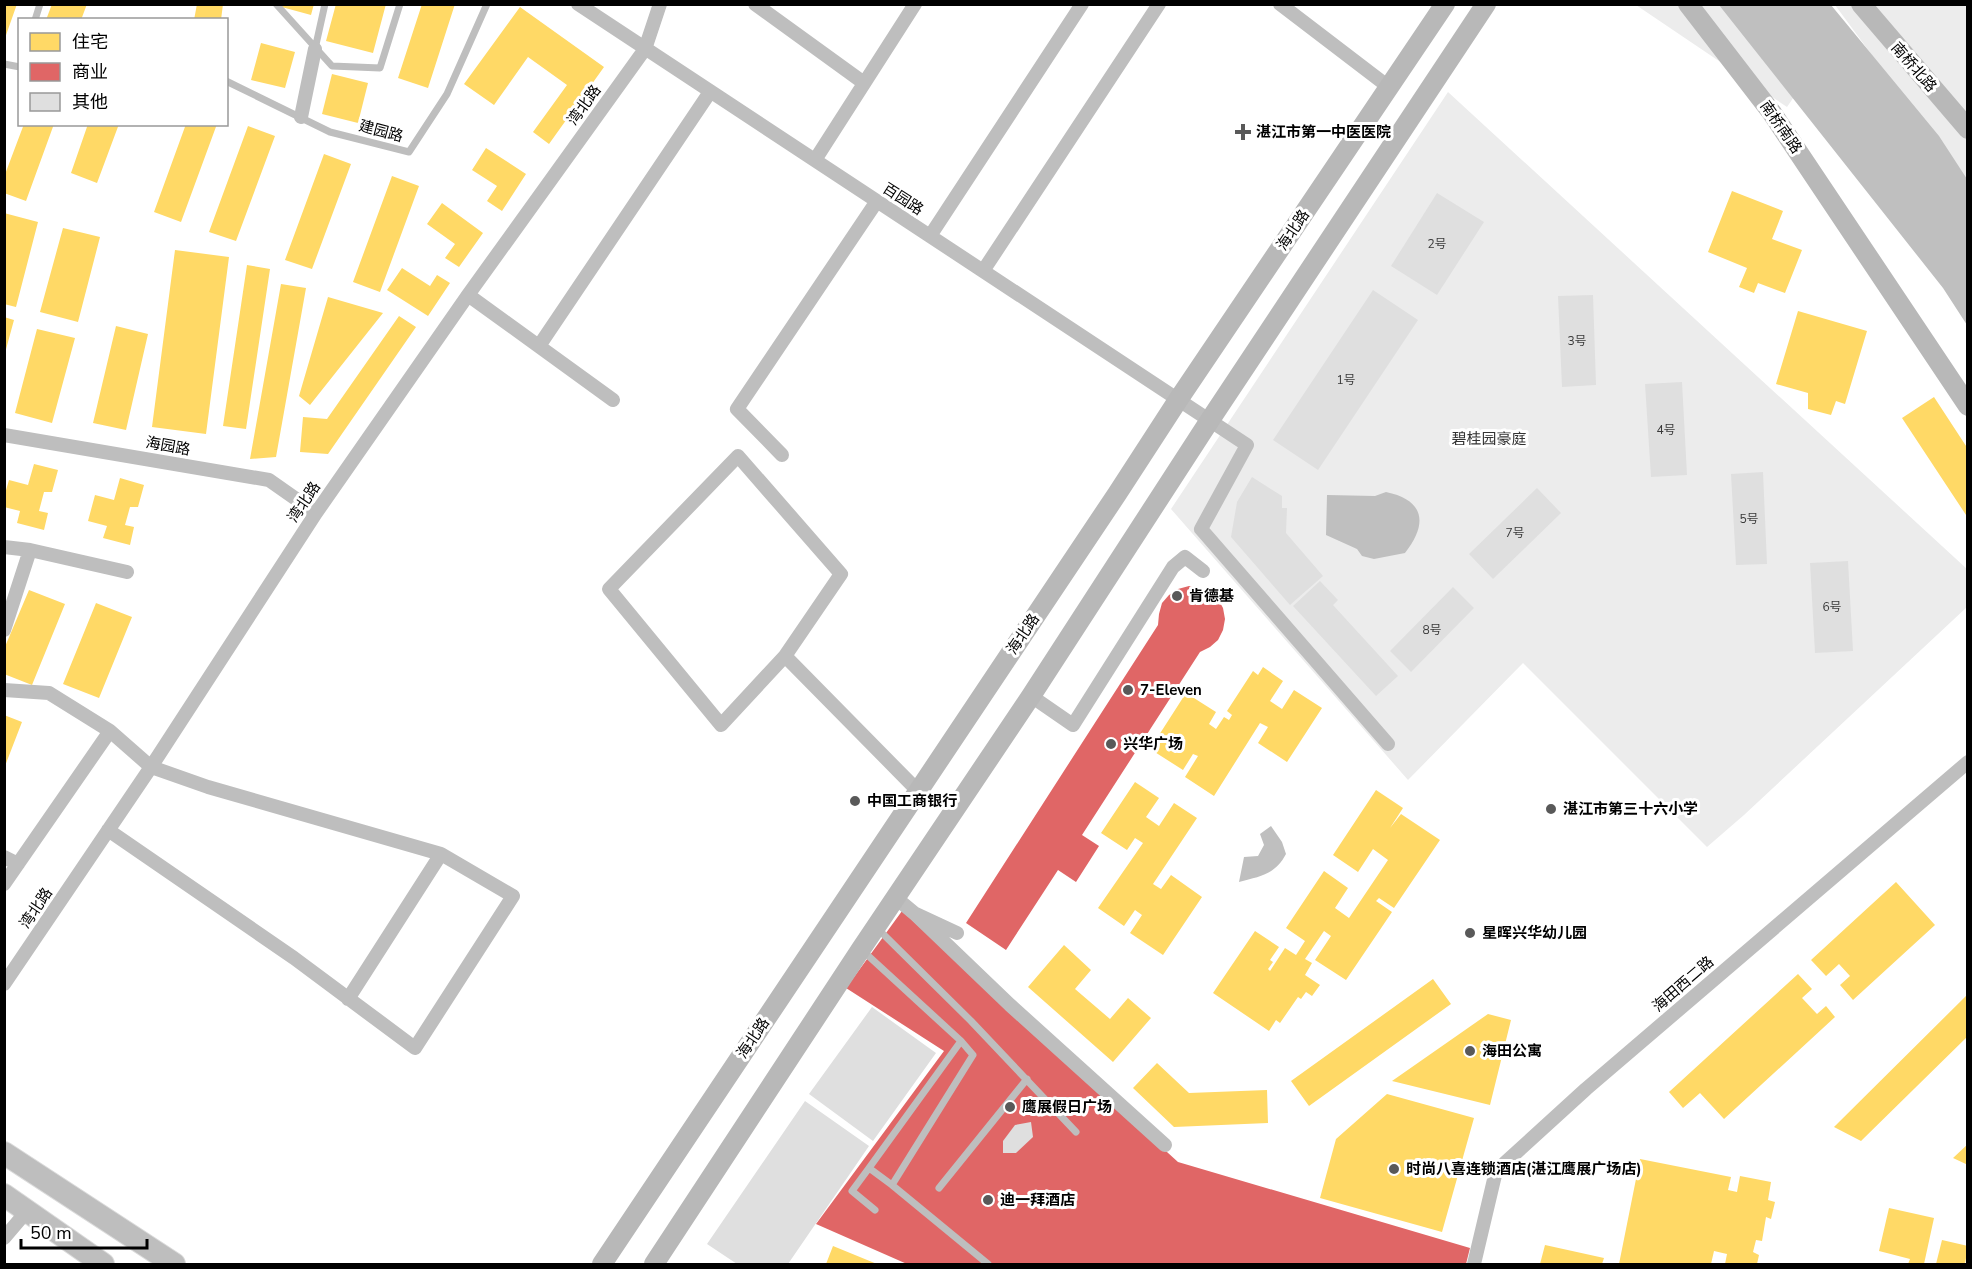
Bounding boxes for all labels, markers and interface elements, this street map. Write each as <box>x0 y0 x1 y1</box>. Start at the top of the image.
legend <box>18 18 228 126</box>
text: 住宅 <box>72 30 108 54</box>
street label: 南桥北路 <box>1887 38 1941 96</box>
text: 商业 <box>72 60 108 84</box>
street label: 湾北路 <box>563 81 605 129</box>
text: 其他 <box>72 90 108 114</box>
street label: 南桥南路 <box>1756 97 1806 157</box>
street label: 建园路 <box>357 116 405 146</box>
place label: 湛江市第一中医医院 <box>1256 122 1391 142</box>
marker: 湛江市第一中医医院 <box>1234 123 1252 141</box>
street label: 百园路 <box>879 178 927 220</box>
street label: 海北路 <box>1272 206 1314 254</box>
house number: 2号 <box>1427 236 1447 252</box>
house number: 3号 <box>1567 333 1587 349</box>
house number: 1号 <box>1336 372 1356 388</box>
house number: 4号 <box>1656 422 1676 438</box>
park label: 碧桂园豪庭 <box>1451 429 1527 449</box>
street label: 海园路 <box>144 432 192 460</box>
street label: 湾北路 <box>283 478 325 526</box>
house number: 5号 <box>1739 511 1759 527</box>
house number: 7号 <box>1505 525 1525 541</box>
place label: 肯德基 <box>1189 586 1234 606</box>
marker: 肯德基 <box>1170 589 1184 603</box>
house number: 6号 <box>1822 599 1842 615</box>
street label: 海北路 <box>1002 610 1044 658</box>
house number: 8号 <box>1422 622 1442 638</box>
place label: 7-Eleven <box>1140 680 1202 700</box>
marker: 7-Eleven <box>1121 683 1135 697</box>
place label: 兴华广场 <box>1123 734 1183 754</box>
marker: 兴华广场 <box>1104 737 1118 751</box>
place label: 中国工商银行 <box>867 791 957 811</box>
marker: 中国工商银行 <box>848 794 862 808</box>
place label: 湛江市第三十六小学 <box>1563 799 1698 819</box>
marker: 湛江市第三十六小学 <box>1544 802 1558 816</box>
street label: 湾北路 <box>15 884 57 932</box>
place label: 星晖兴华幼儿园 <box>1482 923 1587 943</box>
marker: 星晖兴华幼儿园 <box>1463 926 1477 940</box>
street label: 海田西二路 <box>1648 952 1718 1016</box>
street label: 海北路 <box>732 1014 774 1062</box>
place label: 海田公寓 <box>1482 1041 1542 1061</box>
marker: 海田公寓 <box>1463 1044 1477 1058</box>
place label: 鹰展假日广场 <box>1022 1097 1112 1117</box>
marker: 鹰展假日广场 <box>1003 1100 1017 1114</box>
place label: 时尚八喜连锁酒店(湛江鹰展广场店) <box>1406 1159 1642 1179</box>
marker: 时尚八喜连锁酒店(湛江鹰展广场店) <box>1387 1162 1401 1176</box>
place label: 迪一拜酒店 <box>1000 1190 1075 1210</box>
marker: 迪一拜酒店 <box>981 1193 995 1207</box>
scale bar <box>21 1212 147 1250</box>
text: 50 m <box>30 1221 72 1245</box>

